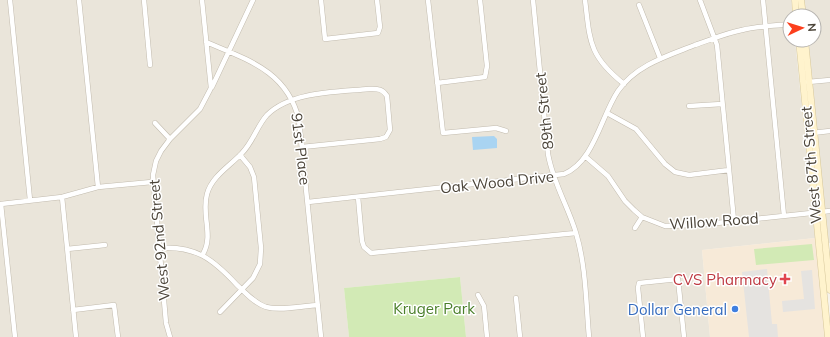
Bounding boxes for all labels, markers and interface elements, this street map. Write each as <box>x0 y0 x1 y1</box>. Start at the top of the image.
north arrow <box>782 8 822 48</box>
text: N <box>805 23 819 32</box>
street label: 89th Street <box>531 72 557 150</box>
street label: West 87th Street <box>796 105 826 225</box>
street label: 91st Place <box>287 112 315 186</box>
street label: Oak Wood Drive <box>439 167 555 197</box>
street label: West 92nd Street <box>144 179 174 301</box>
street label: Willow Road <box>669 208 759 234</box>
place label: CVS Pharmacy <box>673 270 777 289</box>
marker: CVS Pharmacy <box>780 274 790 284</box>
park label: Kruger Park <box>393 299 475 318</box>
place label: Dollar General <box>628 300 727 319</box>
marker: Dollar General <box>730 304 740 314</box>

